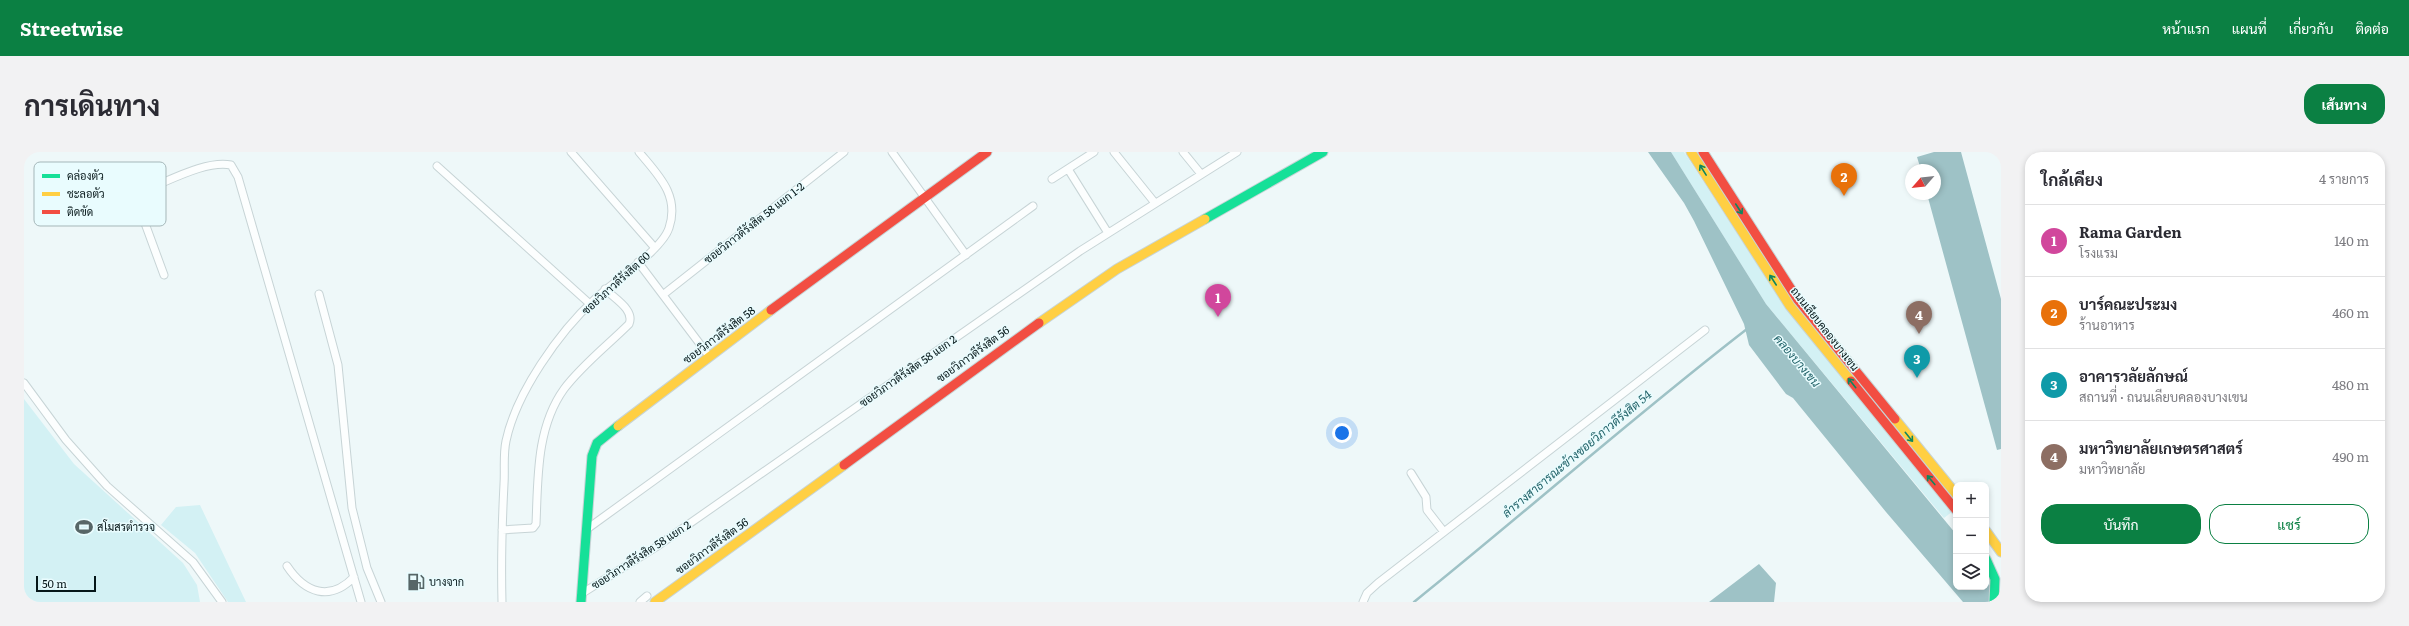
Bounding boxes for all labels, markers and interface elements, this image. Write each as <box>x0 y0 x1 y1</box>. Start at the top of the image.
text: Streetwise <box>20 14 123 42</box>
text: หน้าแรก <box>2162 18 2210 38</box>
text: แผนที่ <box>2232 18 2267 38</box>
text: เกี่ยวกับ <box>2289 18 2333 38</box>
text: ติดต่อ <box>2355 18 2389 38</box>
text: การเดินทาง <box>24 83 160 125</box>
button: เส้นทาง <box>2304 84 2385 124</box>
legend <box>34 162 166 226</box>
pin: 2 <box>1831 163 1857 196</box>
north arrow <box>1905 164 1941 200</box>
one-way arrow <box>1698 165 1707 176</box>
text: ใกล้เคียง <box>2041 166 2103 191</box>
text: คล่องตัว <box>67 167 104 183</box>
text: 4 รายการ <box>2319 169 2369 188</box>
street label: ซอยวิภาวดีรังสิต 58 แยก 1-2 <box>700 178 807 267</box>
text: ชะลอตัว <box>67 185 105 201</box>
text: ติดขัด <box>67 203 93 219</box>
one-way arrow <box>1734 203 1743 214</box>
text: Rama Garden <box>2079 220 2182 243</box>
text: 1 <box>2051 231 2057 250</box>
text: 140 m <box>2334 231 2369 250</box>
text: โรงแรม <box>2079 243 2118 262</box>
street label: ซอยวิภาวดีรังสิต 60 <box>578 247 653 317</box>
one-way arrow <box>1769 275 1777 286</box>
pin: 1 <box>1205 284 1231 317</box>
street label: ถนนเลียบคลองบางเขน <box>1788 285 1862 373</box>
text: บาร์คณะประมง <box>2079 292 2177 315</box>
pin: 4 <box>1906 301 1932 334</box>
street label: ซอยวิภาวดีรังสิต 58 <box>679 302 758 367</box>
text: 2 <box>2051 303 2057 322</box>
text: 460 m <box>2332 303 2369 322</box>
text: ร้านอาหาร <box>2079 315 2135 334</box>
street label: ซอยวิภาวดีรังสิต 56 <box>933 321 1012 385</box>
street label: ซอยวิภาวดีรังสิต 58 แยก 2 <box>855 330 960 410</box>
water label: คลองบางเขน <box>1771 332 1823 390</box>
pin: 3 <box>1904 345 1930 378</box>
text: อาคารวลัยลักษณ์ <box>2079 364 2188 387</box>
text: 3 <box>2050 375 2058 394</box>
text: 480 m <box>2332 375 2369 394</box>
one-way arrow <box>1847 378 1856 389</box>
water label: ลำรางสาธารณะข้างซอยวิภาวดีรังสิต 54 <box>1498 385 1655 521</box>
text: สถานที่ · ถนนเลียบคลองบางเขน <box>2079 387 2248 406</box>
your location <box>1332 423 1352 443</box>
one-way arrow <box>1904 431 1913 442</box>
text: มหาวิทยาลัยเกษตรศาสตร์ <box>2079 436 2243 459</box>
text: 4 <box>2050 447 2058 466</box>
text: 490 m <box>2332 447 2369 466</box>
text: มหาวิทยาลัย <box>2079 459 2145 478</box>
one-way arrow <box>1927 474 1936 485</box>
map controls <box>1953 482 1989 590</box>
button: + <box>1953 482 1989 518</box>
button: บันทึก <box>2041 504 2201 544</box>
button: แชร์ <box>2209 504 2369 544</box>
street label: ซอยวิภาวดีรังสิต 56 <box>672 513 751 577</box>
street label: ซอยวิภาวดีรังสิต 58 แยก 2 <box>588 516 694 592</box>
sports icon: สโมสรตำรวจ <box>74 517 94 537</box>
place label: สโมสรตำรวจ <box>97 518 155 534</box>
button: − <box>1953 518 1989 554</box>
button: layers <box>1953 554 1989 590</box>
fuel station icon: บางจาก <box>406 572 426 592</box>
place label: บางจาก <box>429 573 464 589</box>
scale bar <box>36 574 96 593</box>
text: 50 m <box>42 575 67 591</box>

